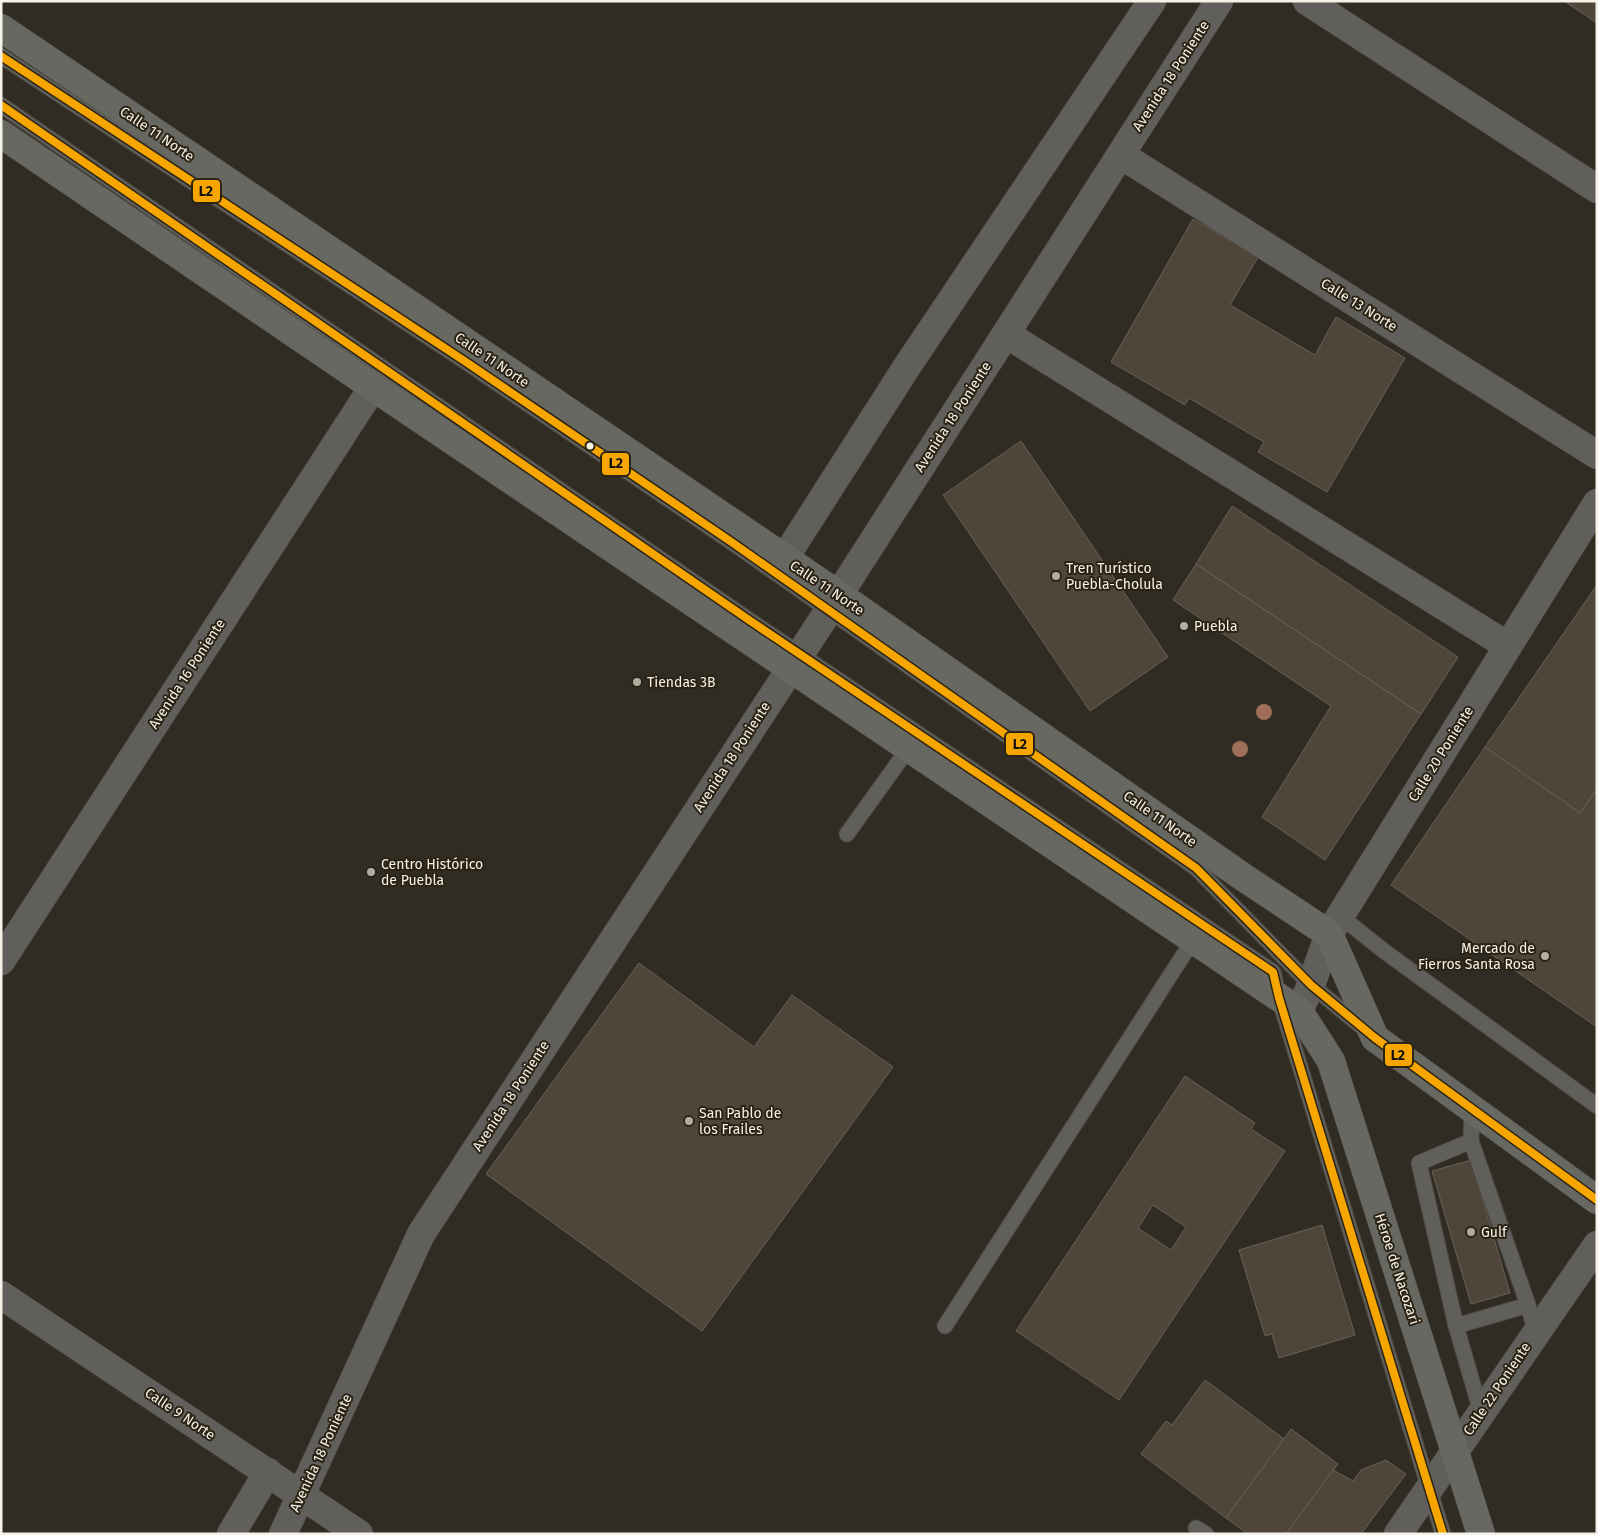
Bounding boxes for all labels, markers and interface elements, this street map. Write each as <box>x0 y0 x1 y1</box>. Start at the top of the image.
street label: Avenida 18 Poniente <box>1129 18 1213 134</box>
street label: Calle 11 Norte <box>117 103 197 165</box>
line badge: L2 <box>192 179 221 203</box>
text: L2 <box>199 183 213 200</box>
street label: Calle 13 Norte <box>1318 275 1400 335</box>
street label: Calle 11 Norte <box>452 329 532 391</box>
street label: Avenida 18 Poniente <box>911 359 995 475</box>
unlabelled marker <box>585 441 595 451</box>
line badge: L2 <box>601 452 630 476</box>
text: L2 <box>609 455 623 472</box>
street label: Calle 11 Norte <box>787 557 867 619</box>
place label: Tren Turístico Puebla-Cholula <box>1066 560 1163 593</box>
marker: Tren Turístico Puebla-Cholula <box>1050 570 1062 582</box>
street label: Avenida 16 Poniente <box>145 616 229 732</box>
place label: Puebla <box>1194 618 1238 635</box>
marker: Puebla <box>1178 620 1190 632</box>
place label: Tiendas 3B <box>647 674 716 691</box>
marker: Tiendas 3B <box>631 676 643 688</box>
street label: Avenida 18 Poniente <box>690 699 774 815</box>
street label: Calle 20 Poniente <box>1405 703 1477 805</box>
line badge: L2 <box>1005 732 1034 756</box>
text: L2 <box>1013 736 1027 753</box>
street label: Calle 11 Norte <box>1120 787 1200 851</box>
place label: Centro Histórico de Puebla <box>381 856 483 889</box>
marker: Centro Histórico de Puebla <box>365 866 377 878</box>
place label: Mercado de Fierros Santa Rosa <box>1418 940 1535 973</box>
marker: Mercado de Fierros Santa Rosa <box>1539 950 1551 962</box>
street label: Avenida 18 Poniente <box>469 1038 553 1154</box>
line badge: L2 <box>1384 1043 1413 1067</box>
text: L2 <box>1391 1047 1405 1064</box>
place label: San Pablo de los Frailes <box>699 1105 781 1138</box>
marker: San Pablo de los Frailes <box>683 1115 695 1127</box>
street label: Héroe de Nacozari <box>1371 1211 1423 1327</box>
place label: Gulf <box>1481 1224 1508 1241</box>
marker: Gulf <box>1465 1226 1477 1238</box>
street label: Calle 22 Poniente <box>1460 1339 1534 1439</box>
street label: Calle 9 Norte <box>142 1384 218 1444</box>
street label: Avenida 18 Poniente <box>286 1391 356 1515</box>

